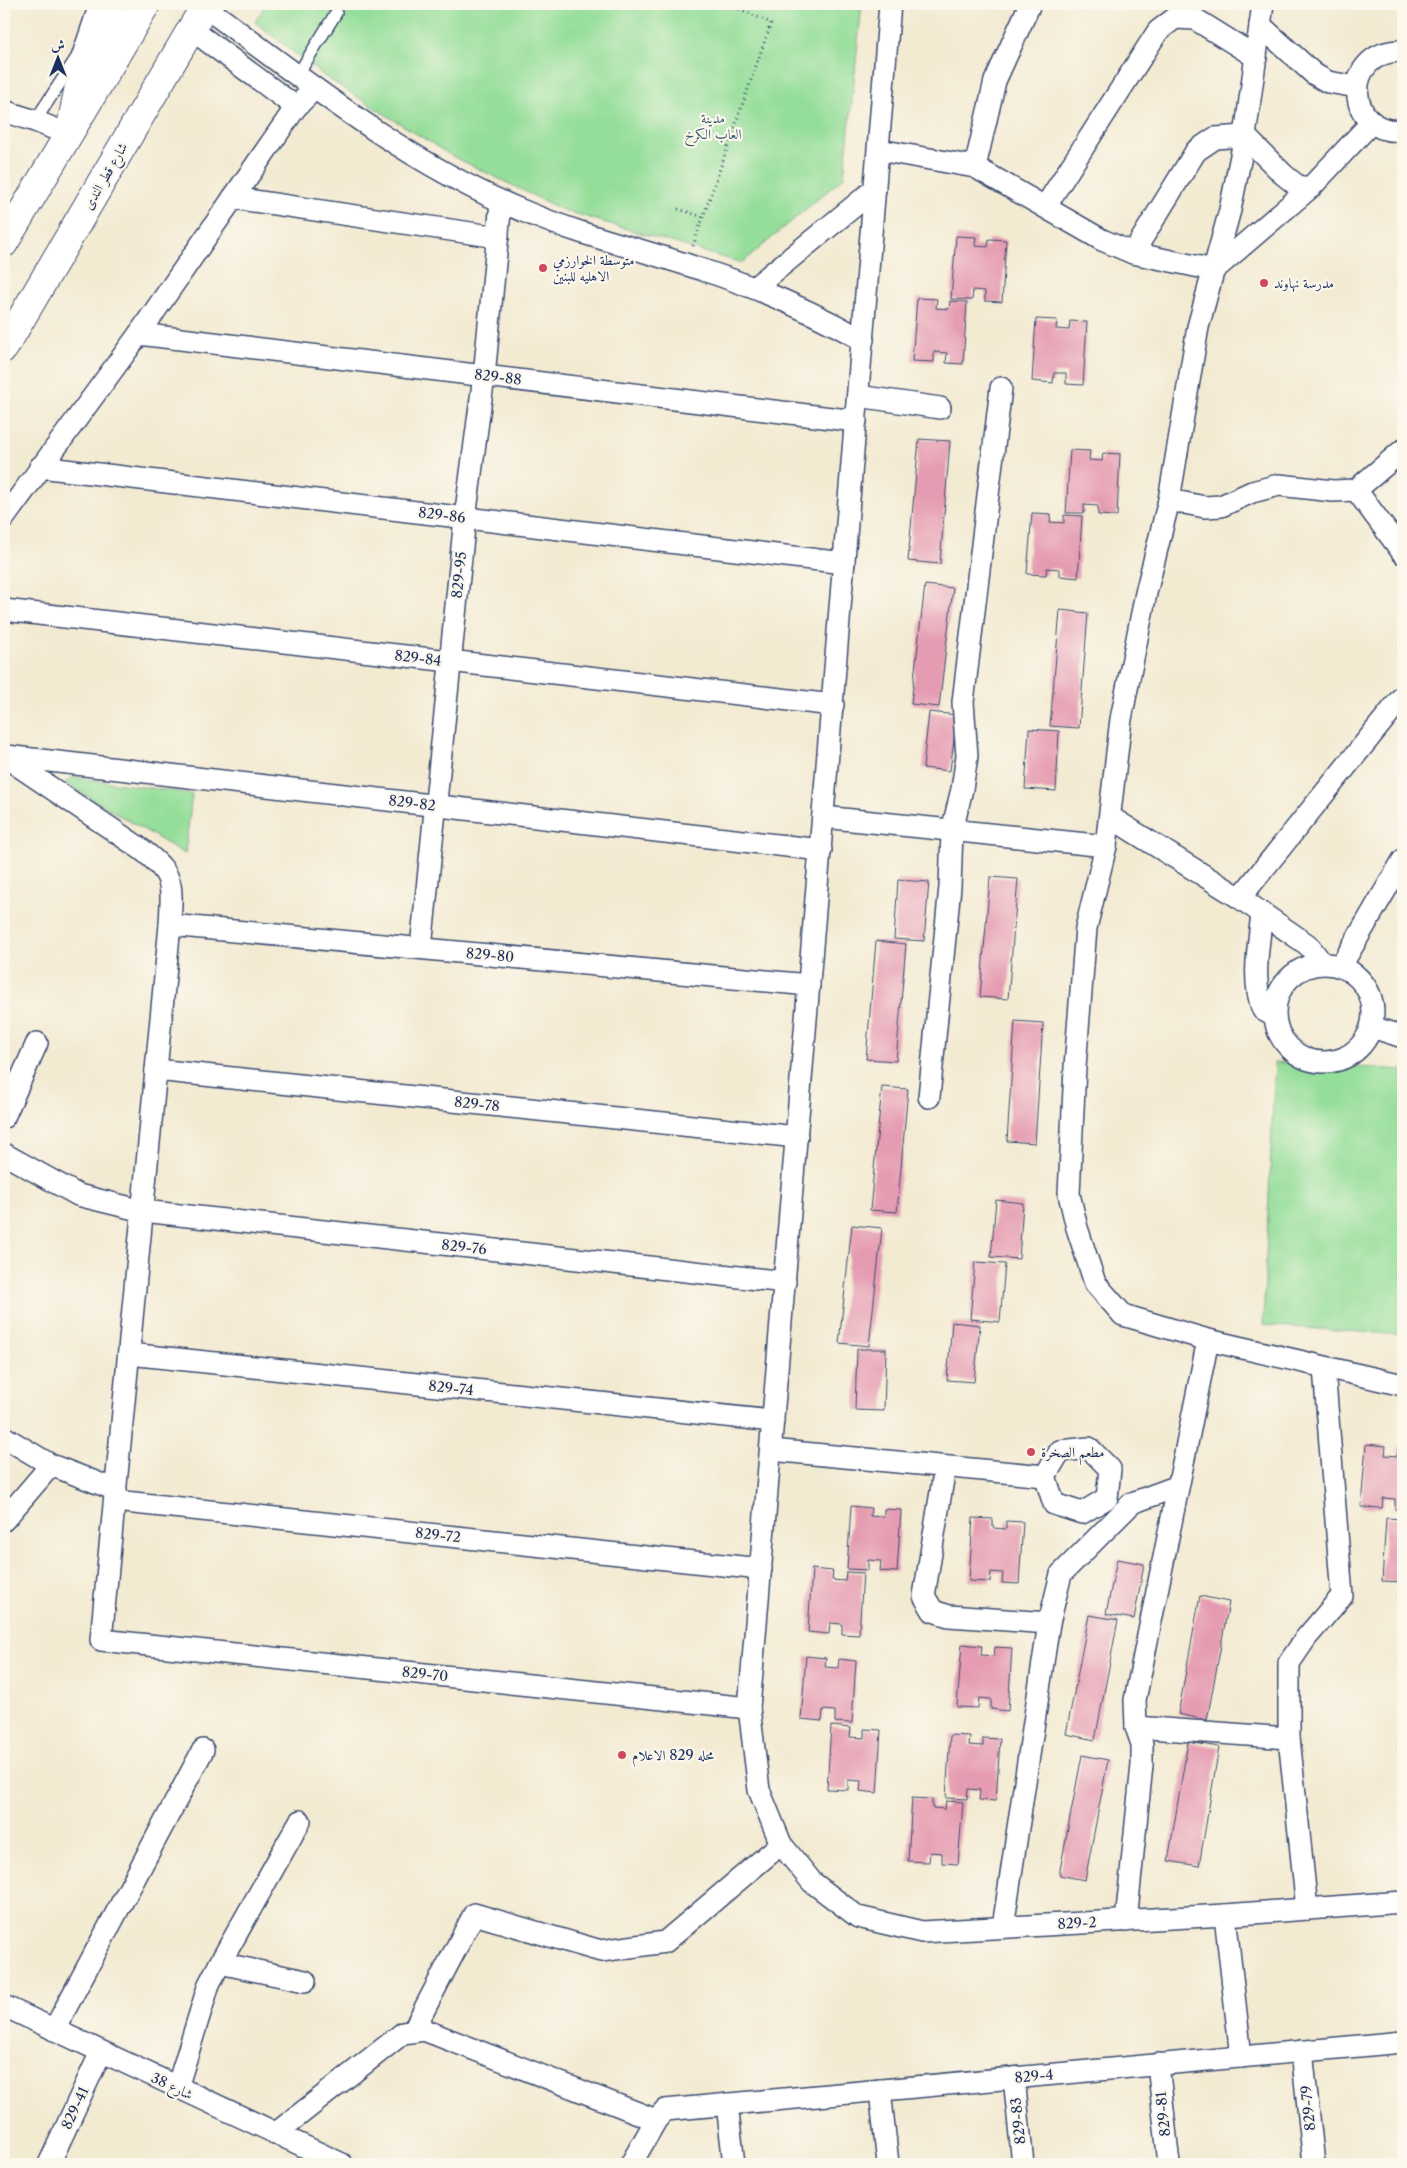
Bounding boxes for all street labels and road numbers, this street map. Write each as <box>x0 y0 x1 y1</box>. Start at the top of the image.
street label: شارع قطر الندى <box>79 139 134 214</box>
street label: 829-88 <box>473 365 523 389</box>
street label: 829-86 <box>417 503 467 527</box>
street label: 829-95 <box>448 551 470 599</box>
street label: 829-84 <box>393 646 443 670</box>
street label: 829-82 <box>387 791 437 815</box>
street label: 829-80 <box>465 944 515 966</box>
street label: 829-78 <box>453 1093 501 1115</box>
street label: 829-76 <box>440 1236 488 1258</box>
street label: 829-74 <box>428 1377 474 1399</box>
street label: 829-72 <box>414 1524 462 1546</box>
street label: 829-70 <box>401 1663 449 1685</box>
street label: 829-2 <box>1057 1913 1097 1933</box>
street label: 829-4 <box>1014 2065 1054 2087</box>
street label: شارع 38 <box>147 2069 196 2106</box>
street label: 829-41 <box>57 2084 93 2132</box>
street label: 829-79 <box>1297 2084 1319 2132</box>
street label: 829-81 <box>1152 2091 1174 2137</box>
street label: 829-83 <box>1007 2097 1029 2145</box>

